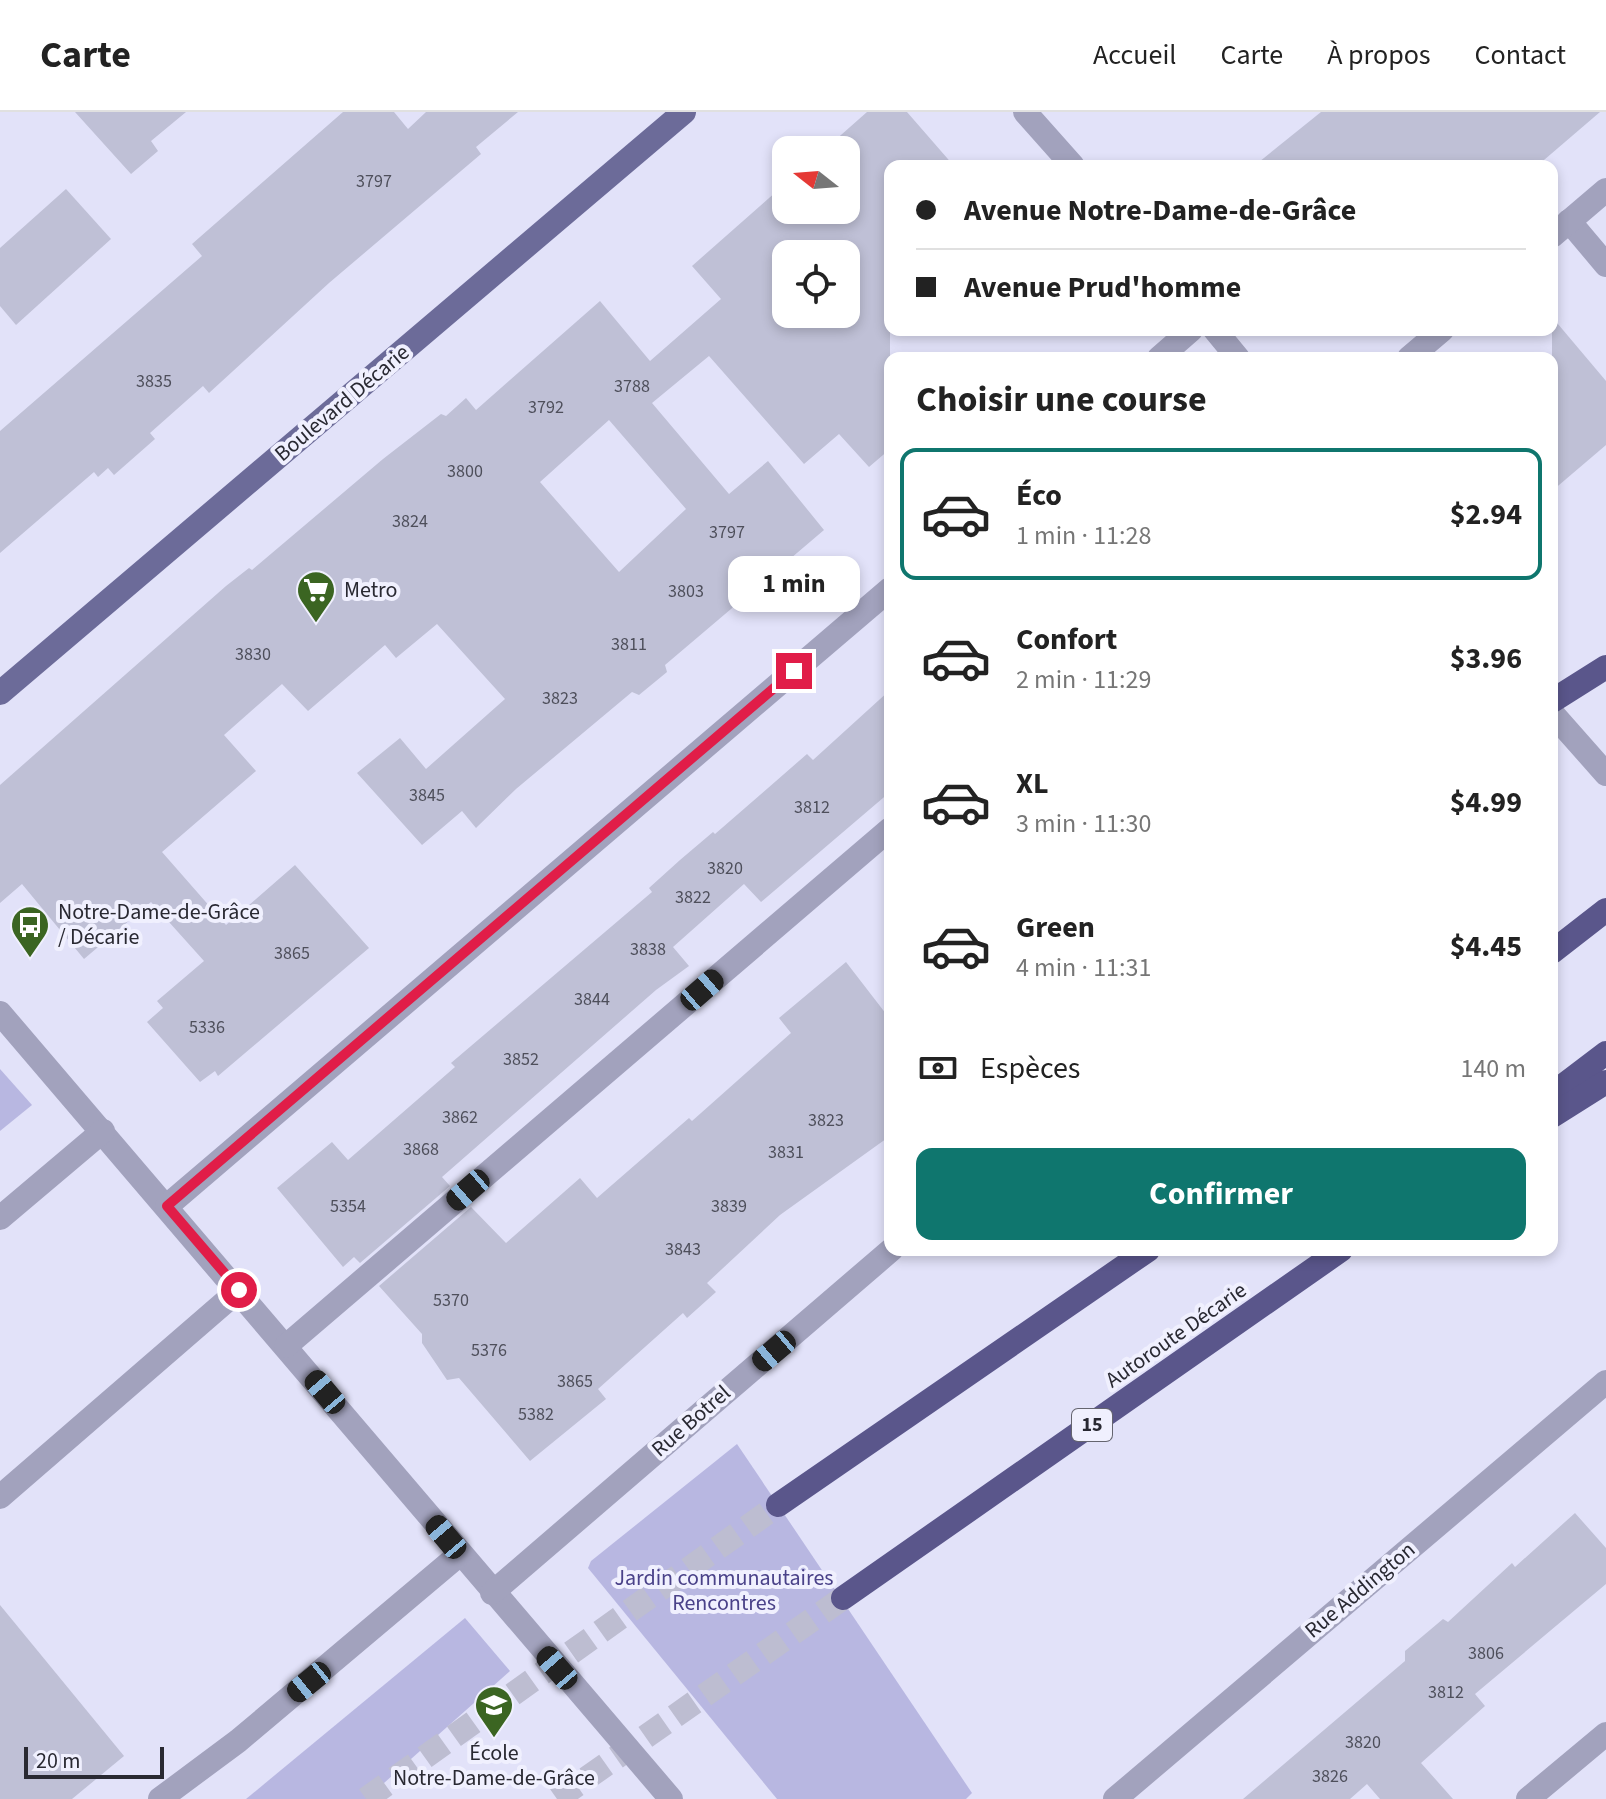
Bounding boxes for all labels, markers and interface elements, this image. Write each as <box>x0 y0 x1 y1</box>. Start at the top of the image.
text: Carte <box>40 28 131 82</box>
text: Accueil <box>1093 35 1176 75</box>
text: Carte <box>1220 35 1283 75</box>
text: À propos <box>1327 35 1431 75</box>
text: Contact <box>1475 35 1566 75</box>
north arrow <box>772 136 860 224</box>
map controls <box>772 136 860 328</box>
house number: 3797 <box>356 169 392 194</box>
text: Avenue Notre-Dame-de-Grâce <box>964 189 1356 232</box>
button: locate <box>772 240 860 328</box>
text: Avenue Prud'homme <box>964 266 1241 309</box>
street label: Boulevard Décarie <box>267 337 417 469</box>
house number: 3835 <box>136 369 172 394</box>
house number: 3788 <box>614 374 650 399</box>
text: Choisir une course <box>916 374 1207 425</box>
house number: 3792 <box>528 395 564 420</box>
house number: 3800 <box>447 459 483 484</box>
text: Éco <box>1016 474 1062 517</box>
icon: car <box>920 478 992 550</box>
text: $2.94 <box>1450 493 1522 536</box>
house number: 3824 <box>392 509 428 534</box>
text: 1 min · 11:28 <box>1016 517 1151 554</box>
house number: 3797 <box>709 520 745 545</box>
callout: 1 min <box>728 555 860 611</box>
text: 1 min <box>762 565 826 602</box>
supermarket icon: Metro <box>295 569 337 624</box>
place label: Metro <box>344 574 397 606</box>
house number: 3803 <box>668 579 704 604</box>
text: Confort <box>1016 618 1117 661</box>
icon: car <box>920 622 992 694</box>
house number: 3811 <box>611 632 647 657</box>
text: $3.96 <box>1450 637 1522 680</box>
house number: 3830 <box>235 642 271 667</box>
route end <box>776 653 812 689</box>
text: 2 min · 11:29 <box>1016 661 1151 698</box>
house number: 3823 <box>542 686 578 711</box>
text: XL <box>1016 762 1049 805</box>
icon: car <box>920 766 992 838</box>
text: $4.99 <box>1450 781 1522 824</box>
house number: 3845 <box>409 783 445 808</box>
house number: 3812 <box>794 795 830 820</box>
text: 3 min · 11:30 <box>1016 805 1151 842</box>
house number: 3820 <box>707 856 743 881</box>
house number: 3822 <box>675 885 711 910</box>
place label: Notre-Dame-de-Grâce / Décarie <box>58 896 260 953</box>
bus stop icon: Notre-Dame-de-Grâce / Décarie <box>9 904 51 959</box>
text: Green <box>1016 906 1095 949</box>
icon: car <box>920 910 992 982</box>
text: $4.45 <box>1450 925 1522 968</box>
house number: 3838 <box>630 937 666 962</box>
house number: 3865 <box>274 941 310 966</box>
text: 4 min · 11:31 <box>1016 949 1151 986</box>
car <box>676 965 728 1015</box>
house number: 3844 <box>574 987 610 1012</box>
house number: 5336 <box>189 1015 225 1040</box>
icon: cash <box>916 1046 960 1090</box>
house number: 3852 <box>503 1047 539 1072</box>
text: Espèces <box>980 1047 1080 1090</box>
text: 140 m <box>1460 1050 1526 1087</box>
house number: 3862 <box>442 1105 478 1130</box>
house number: 3823 <box>808 1108 844 1133</box>
house number: 3868 <box>403 1137 439 1162</box>
house number: 3831 <box>768 1140 804 1165</box>
button: Confirmer <box>916 1148 1526 1240</box>
car <box>442 1165 494 1215</box>
house number: 5354 <box>330 1194 366 1219</box>
house number: 3839 <box>711 1194 747 1219</box>
house number: 3843 <box>665 1237 701 1262</box>
route start <box>221 1272 257 1308</box>
street label: Autoroute Décarie <box>1099 1274 1253 1396</box>
house number: 5370 <box>433 1288 469 1313</box>
car <box>748 1326 800 1376</box>
house number: 5376 <box>471 1338 507 1363</box>
car <box>300 1366 350 1418</box>
house number: 3865 <box>557 1369 593 1394</box>
street label: Rue Botrel <box>644 1378 738 1464</box>
house number: 5382 <box>518 1402 554 1427</box>
road number: 15 <box>1072 1409 1112 1441</box>
car <box>421 1511 471 1563</box>
street label: Rue Addington <box>1298 1534 1422 1646</box>
park label: Jardin communautaires Rencontres <box>614 1562 834 1619</box>
house number: 3806 <box>1468 1641 1504 1666</box>
car <box>532 1642 582 1694</box>
car <box>283 1658 335 1706</box>
house number: 3812 <box>1428 1680 1464 1705</box>
school or university icon: École Notre-Dame-de-Grâce <box>473 1684 515 1739</box>
house number: 3820 <box>1345 1730 1381 1755</box>
place label: École Notre-Dame-de-Grâce <box>393 1737 595 1794</box>
scale bar <box>24 1743 164 1779</box>
text: 20 m <box>36 1745 81 1777</box>
house number: 3826 <box>1312 1764 1348 1789</box>

